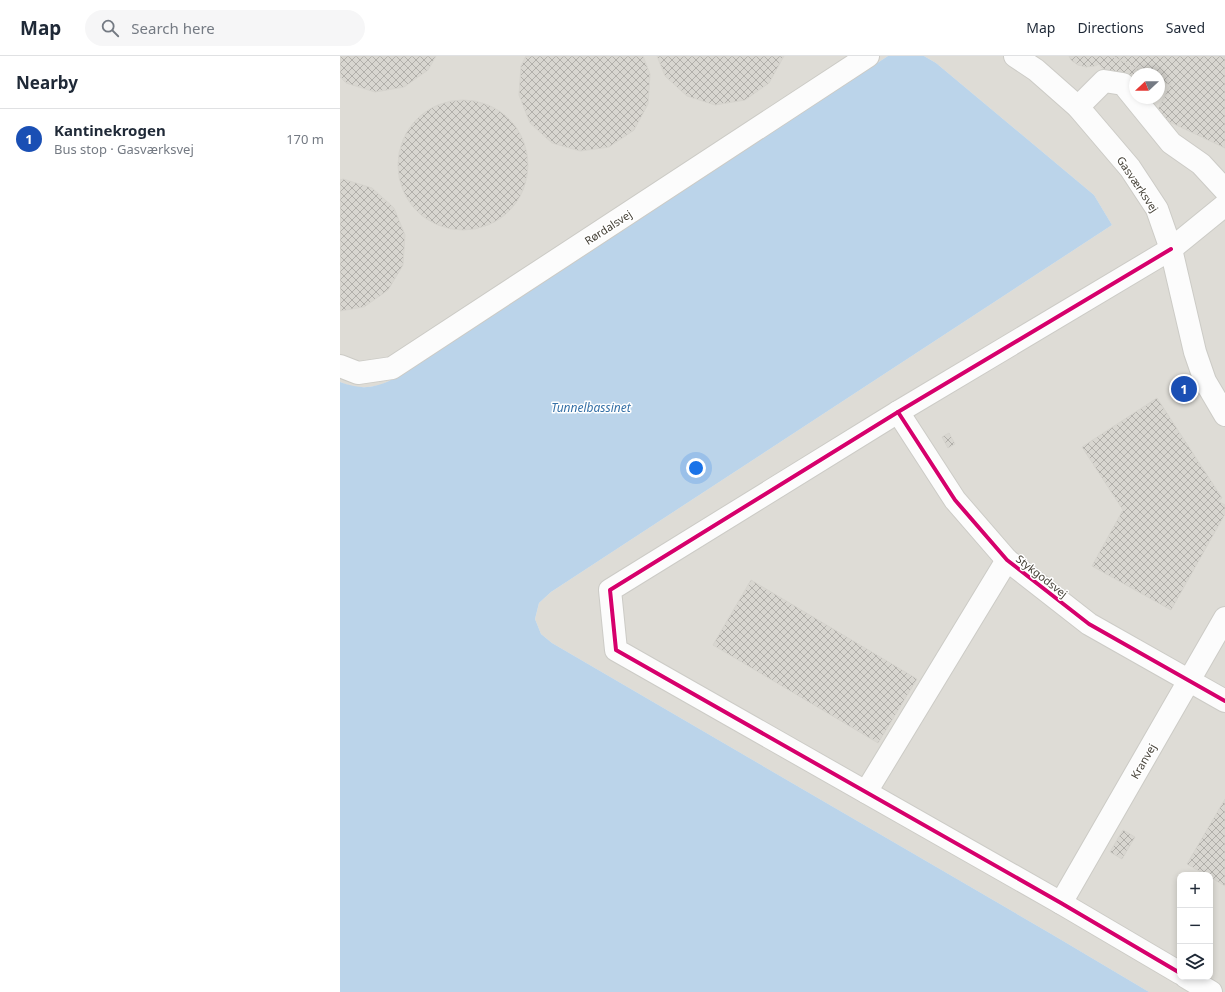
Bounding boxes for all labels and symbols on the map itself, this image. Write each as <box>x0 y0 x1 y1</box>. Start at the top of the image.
north arrow <box>1129 68 1165 104</box>
street label: Gasværksvej <box>1114 153 1162 215</box>
street label: Rørdalsvej <box>581 206 635 248</box>
pin: 1 <box>1171 374 1197 404</box>
water label: Tunnelbassinet <box>551 399 632 416</box>
your location <box>686 458 706 478</box>
street label: Stykgodsvej <box>1013 551 1071 601</box>
street label: Kranvej <box>1127 740 1159 782</box>

